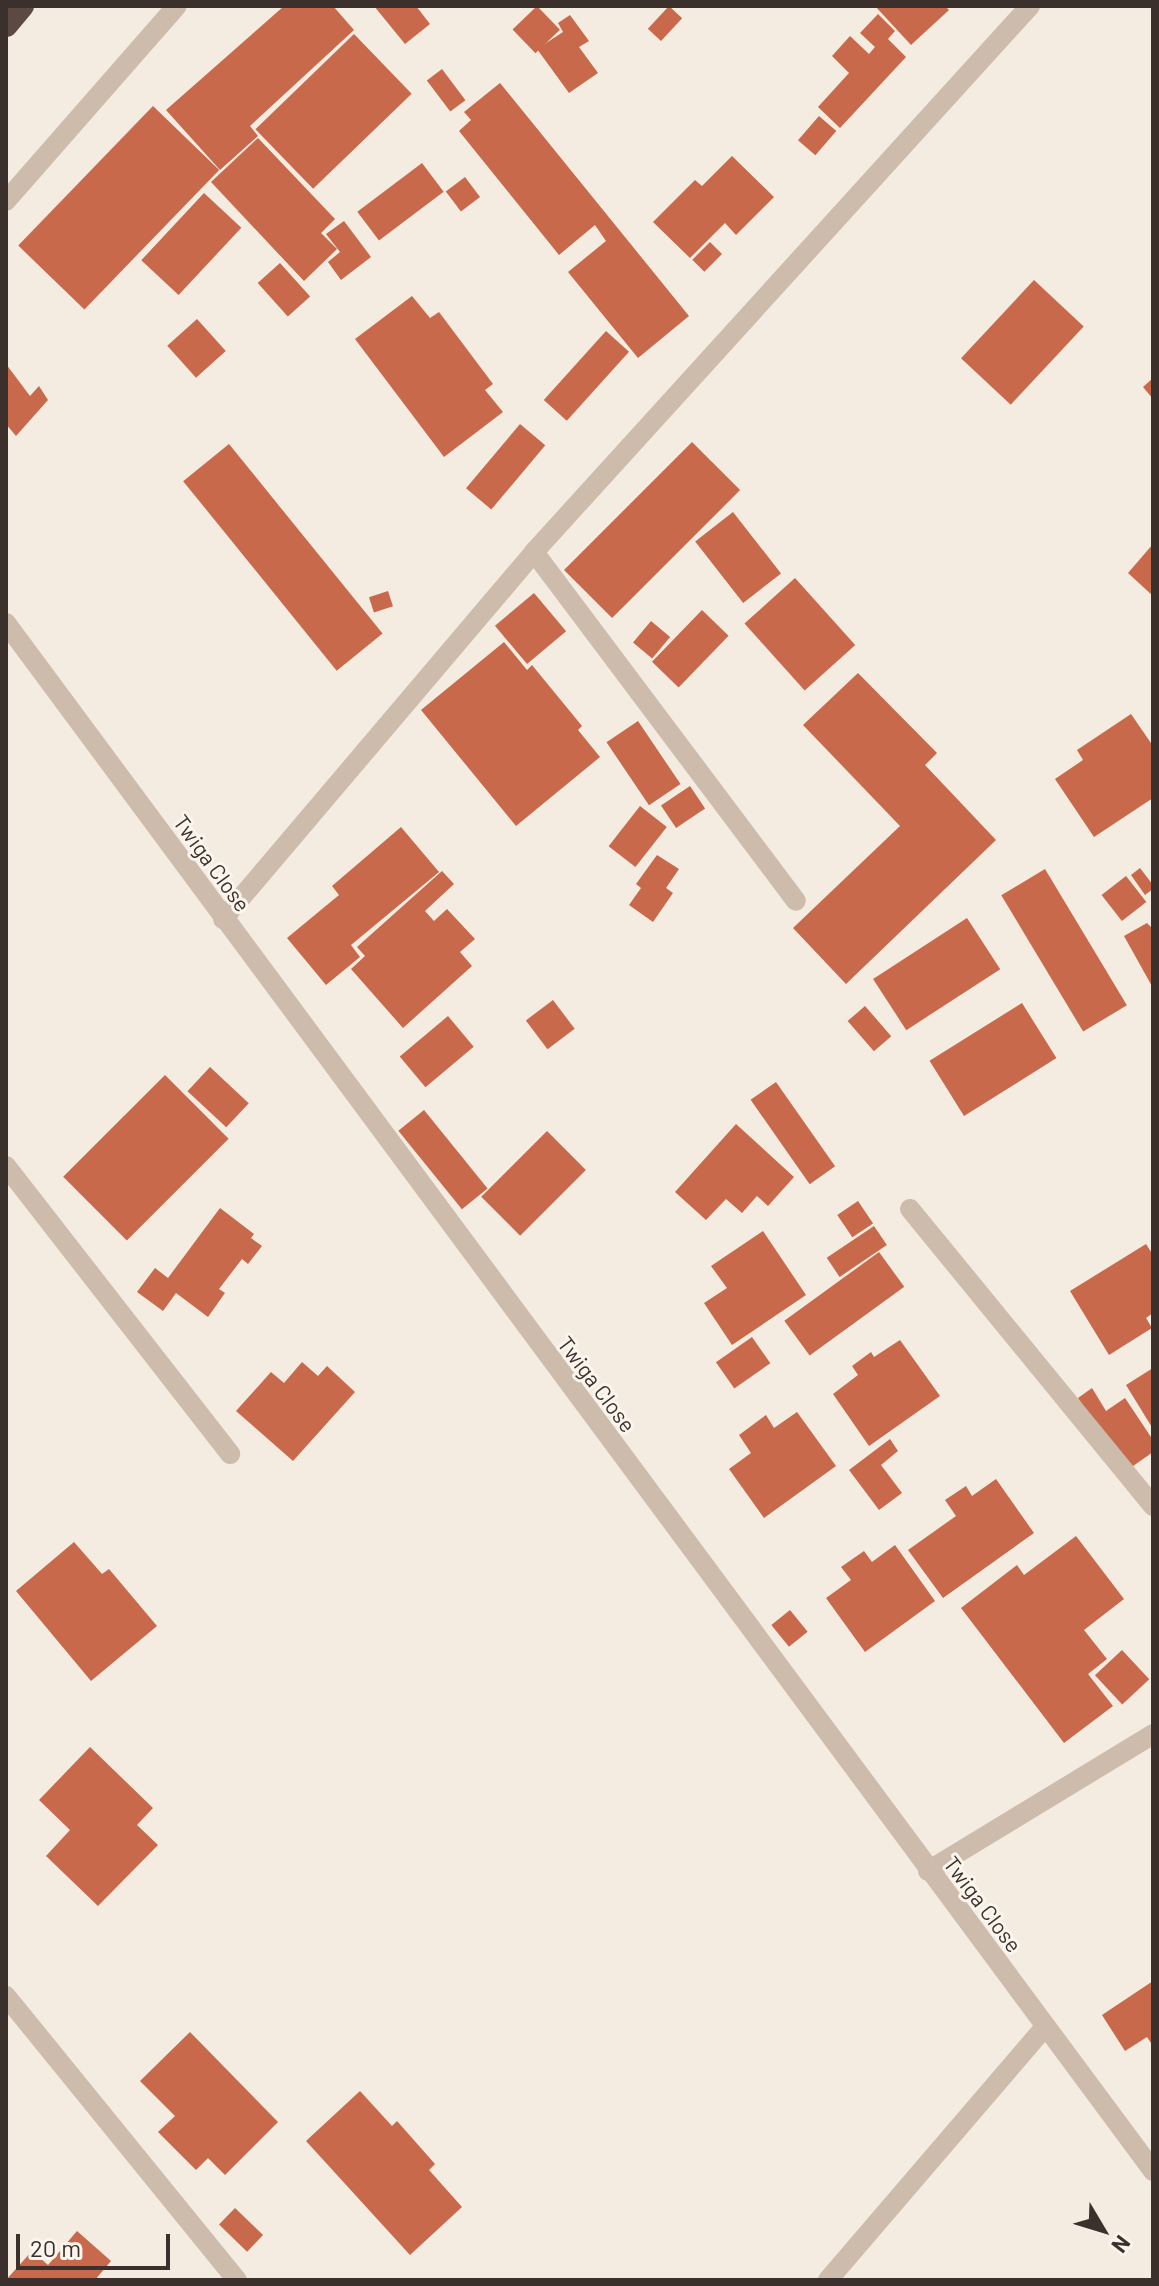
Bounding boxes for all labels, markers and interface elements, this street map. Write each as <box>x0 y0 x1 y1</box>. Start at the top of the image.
street label: Twiga Close <box>168 809 256 917</box>
street label: Twiga Close <box>552 1331 642 1437</box>
street label: Twiga Close <box>938 1851 1028 1957</box>
north arrow <box>1063 2190 1143 2270</box>
scale bar <box>20 2218 174 2268</box>
text: N <box>1107 2231 1137 2259</box>
text: 20 m <box>30 2233 81 2262</box>

